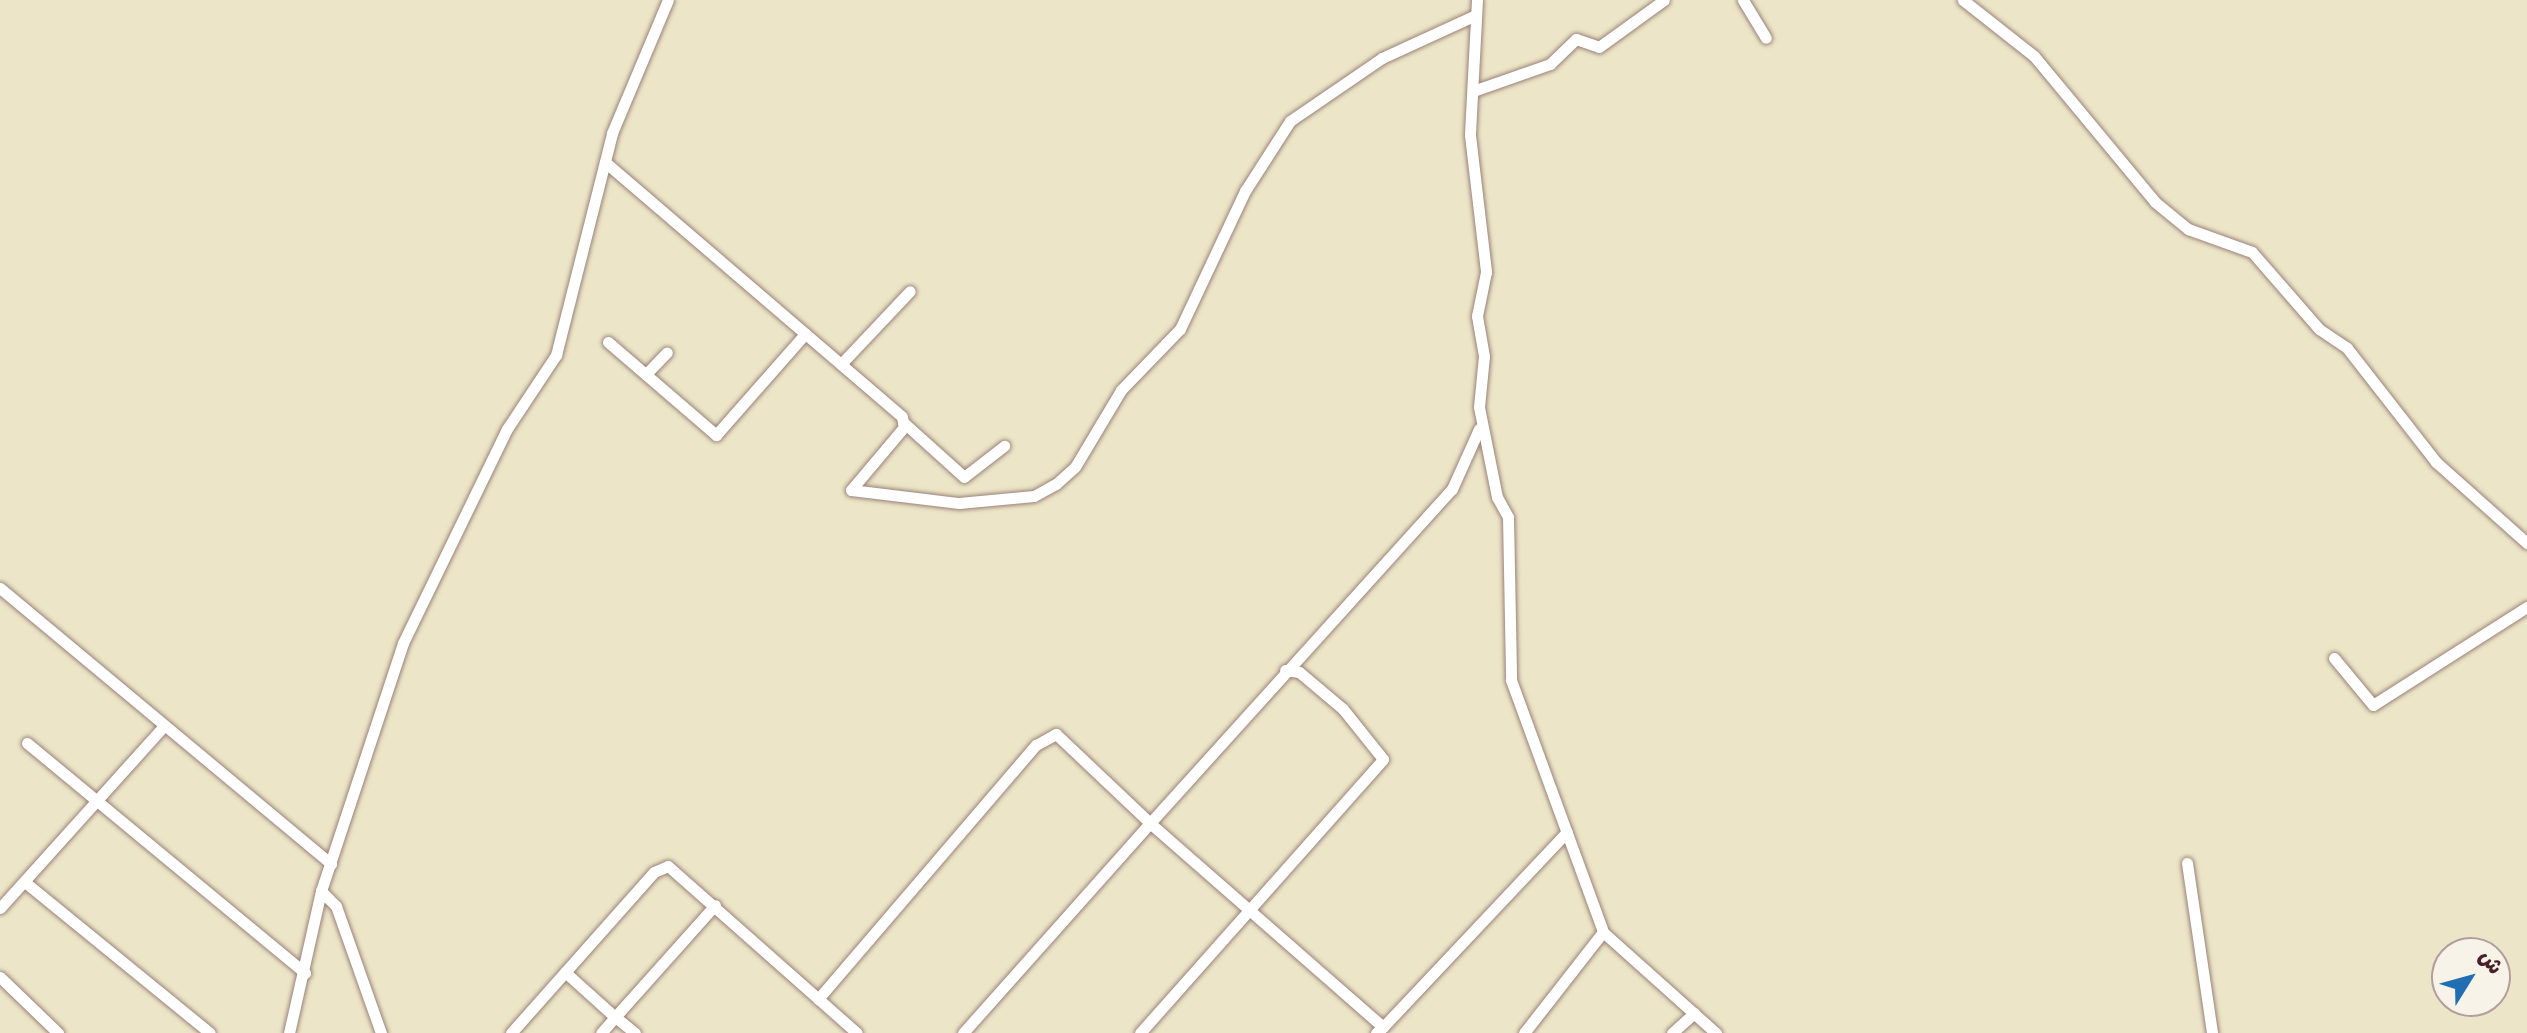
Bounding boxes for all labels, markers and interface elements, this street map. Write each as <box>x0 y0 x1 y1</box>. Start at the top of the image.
north arrow <box>2431 937 2511 1017</box>
text: ش <box>2471 946 2506 981</box>

